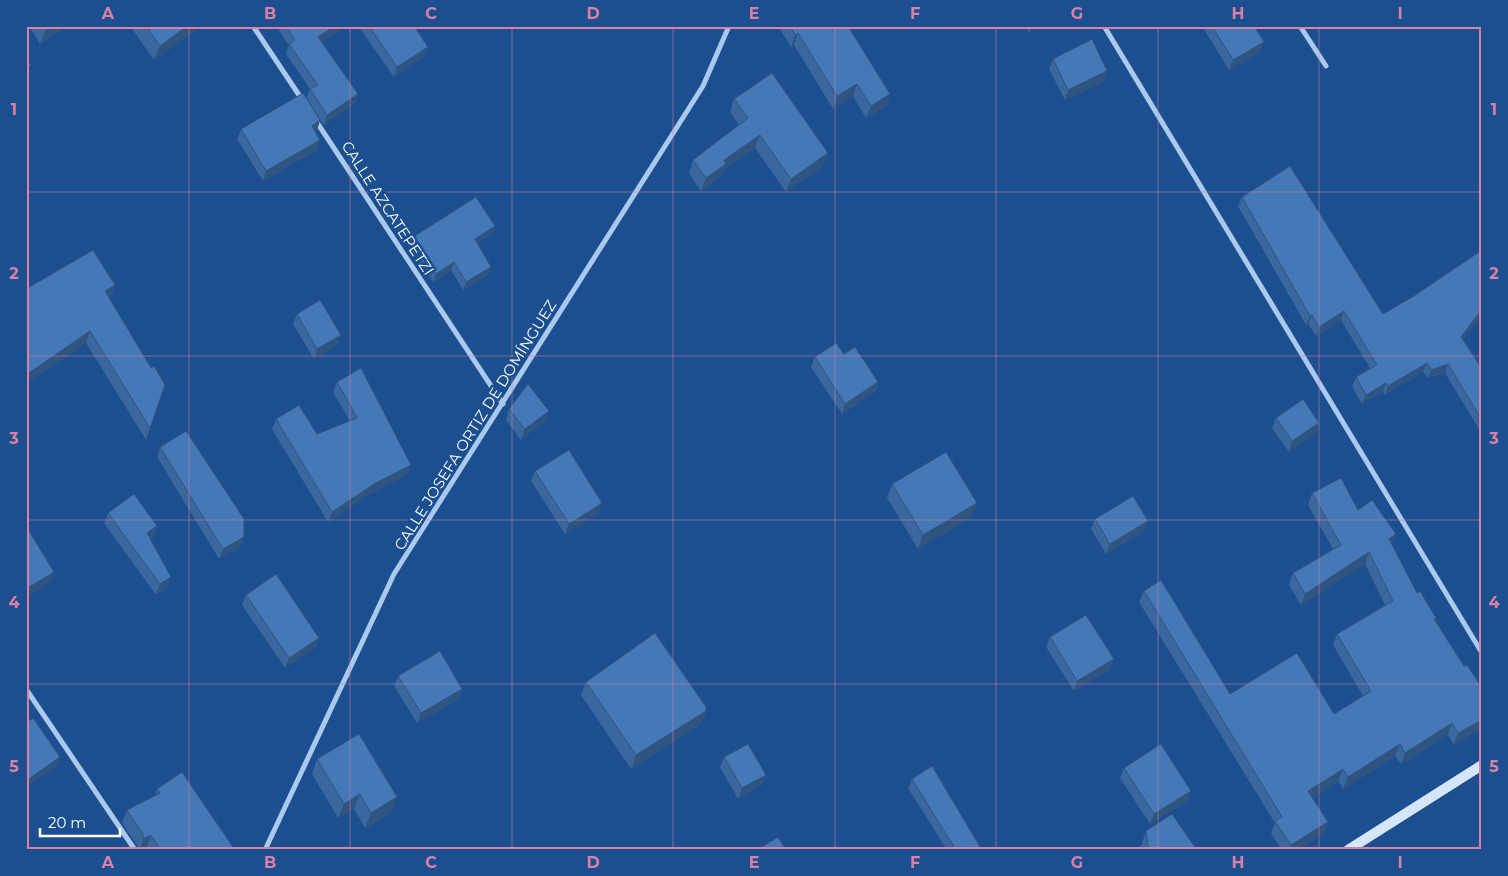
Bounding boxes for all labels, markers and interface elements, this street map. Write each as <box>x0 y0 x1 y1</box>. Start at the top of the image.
text: A <box>101 4 115 23</box>
text: B <box>264 4 276 23</box>
text: C <box>425 4 437 23</box>
text: D <box>586 4 600 23</box>
text: E <box>749 4 759 23</box>
text: F <box>910 4 920 23</box>
text: G <box>1071 4 1083 23</box>
text: H <box>1232 4 1244 23</box>
text: I <box>1397 4 1403 23</box>
text: 1 <box>11 100 17 119</box>
text: 1 <box>1491 100 1497 119</box>
street label: CALLE AZCATEPETZI <box>338 137 438 279</box>
text: 2 <box>9 264 19 283</box>
text: 2 <box>1489 264 1499 283</box>
street label: CALLE JOSEFA ORTIZ DE DOMÍNGUEZ <box>390 296 560 554</box>
text: 3 <box>8 429 19 448</box>
text: 3 <box>1488 429 1499 448</box>
text: 4 <box>8 593 20 612</box>
text: 4 <box>1488 593 1500 612</box>
text: 5 <box>9 757 19 776</box>
text: 5 <box>1489 757 1499 776</box>
scale bar <box>40 806 120 838</box>
text: 20 m <box>48 813 86 832</box>
text: A <box>101 853 115 872</box>
text: B <box>264 853 276 872</box>
text: C <box>425 853 437 872</box>
text: D <box>586 853 600 872</box>
text: E <box>749 853 759 872</box>
text: F <box>910 853 920 872</box>
text: G <box>1071 853 1083 872</box>
text: H <box>1232 853 1244 872</box>
text: I <box>1397 853 1403 872</box>

